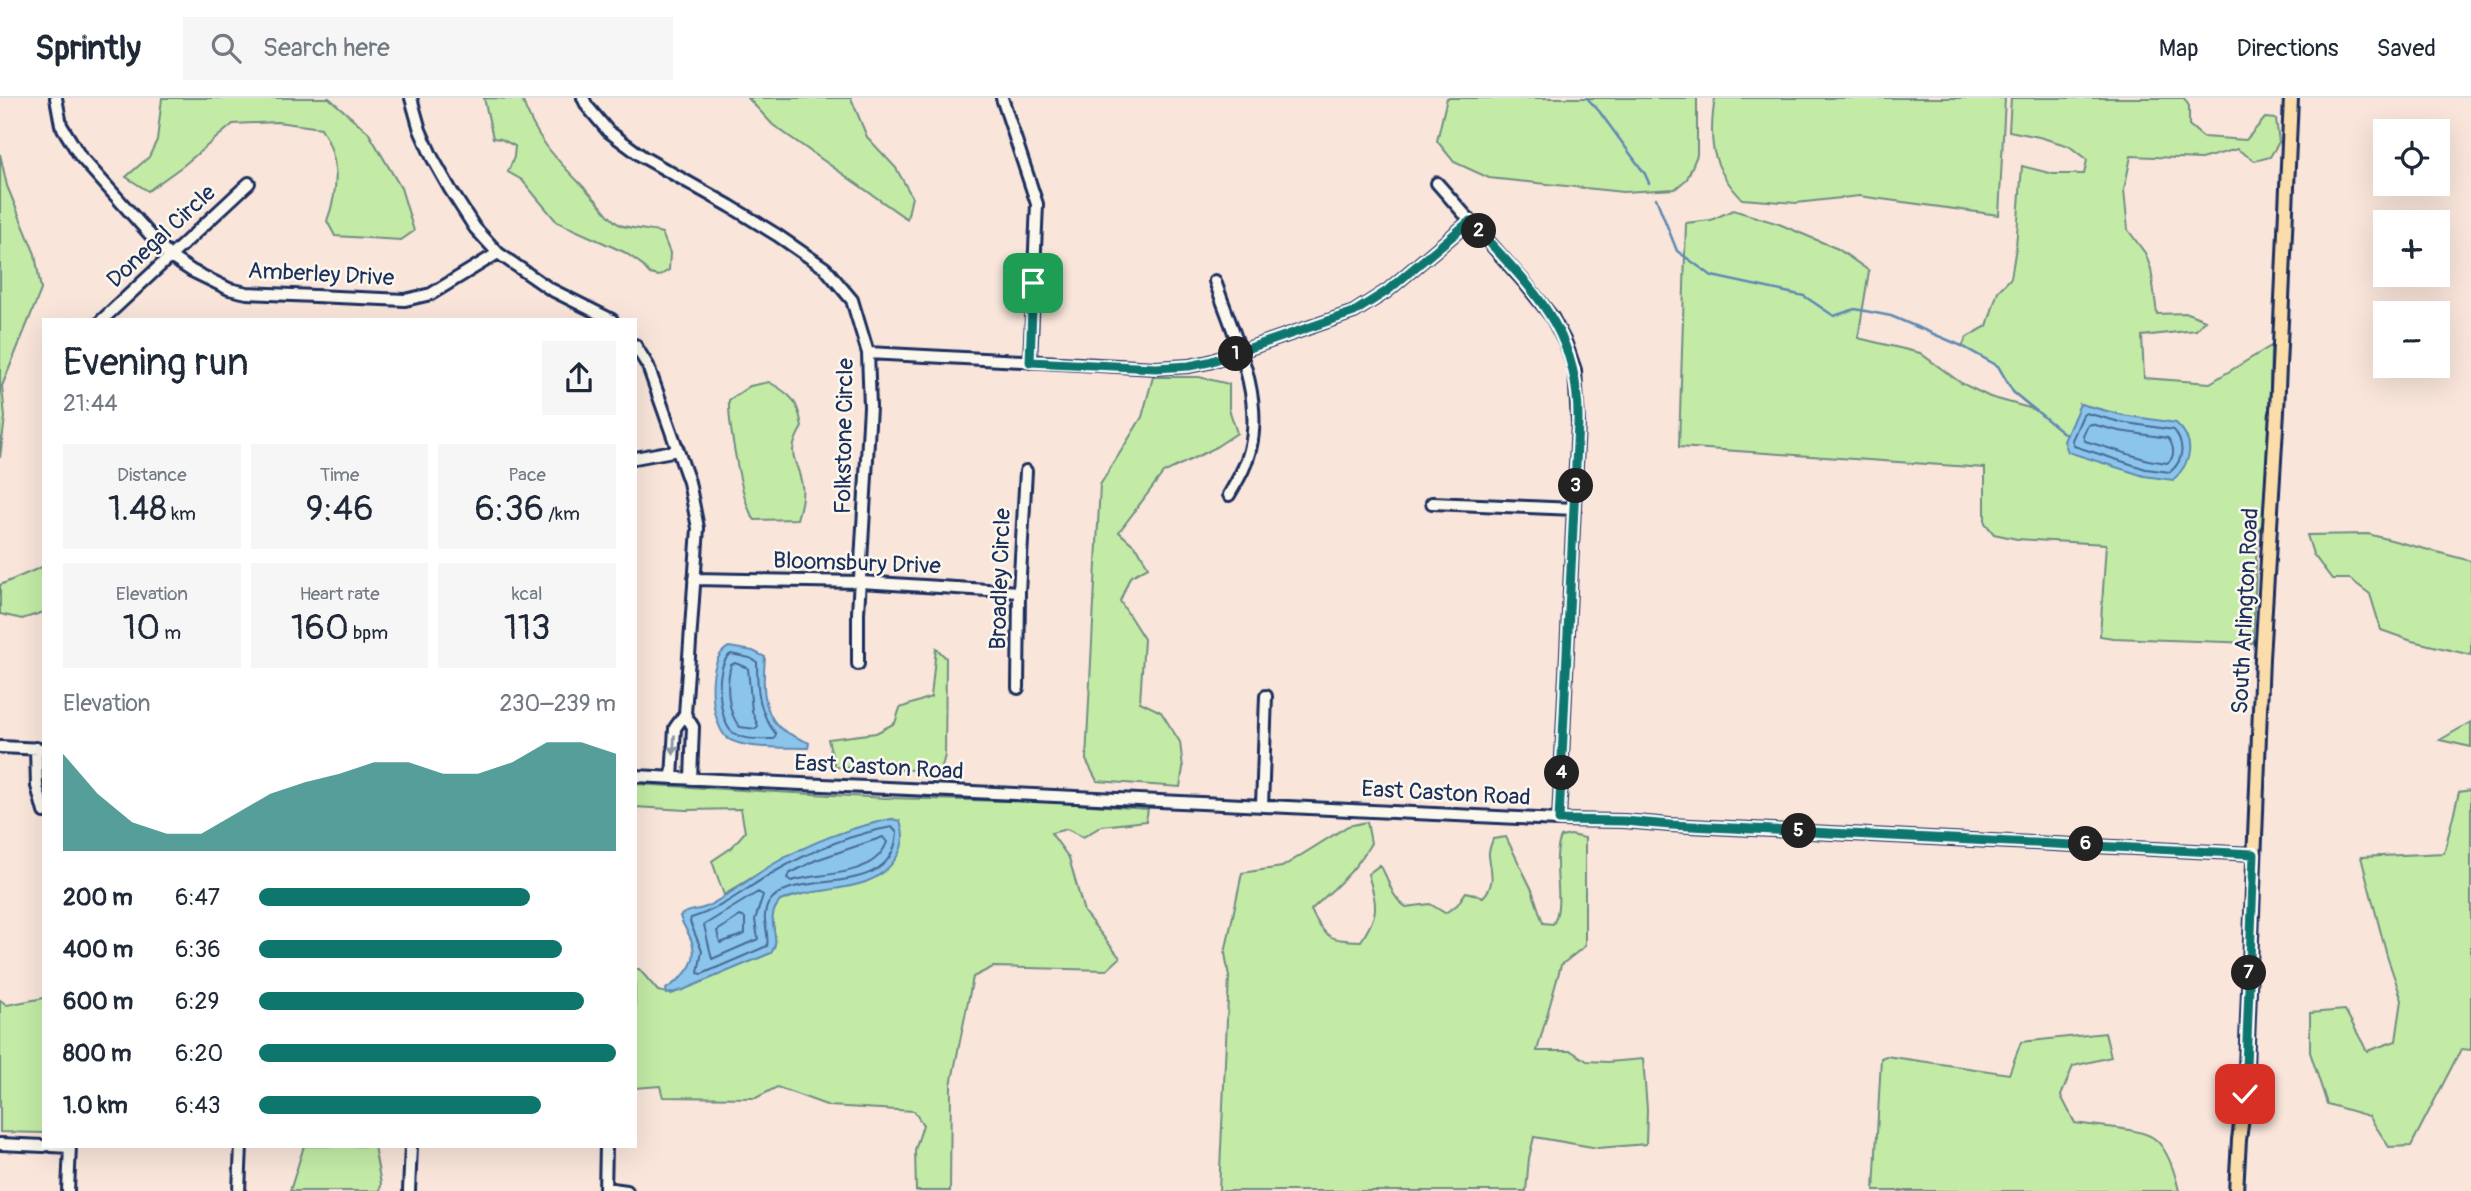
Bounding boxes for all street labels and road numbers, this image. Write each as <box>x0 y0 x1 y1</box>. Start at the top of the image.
street label: Donegal Circle <box>100 178 222 294</box>
street label: Amberley Drive <box>247 256 396 292</box>
street label: Folkstone Circle <box>828 357 860 514</box>
street label: Broadley Circle <box>983 507 1017 650</box>
street label: South Arlington Road <box>2225 507 2265 715</box>
street label: Bloomsbury Drive <box>773 546 942 580</box>
street label: East Caston Road <box>794 748 964 786</box>
street label: East Caston Road <box>1361 774 1531 812</box>

